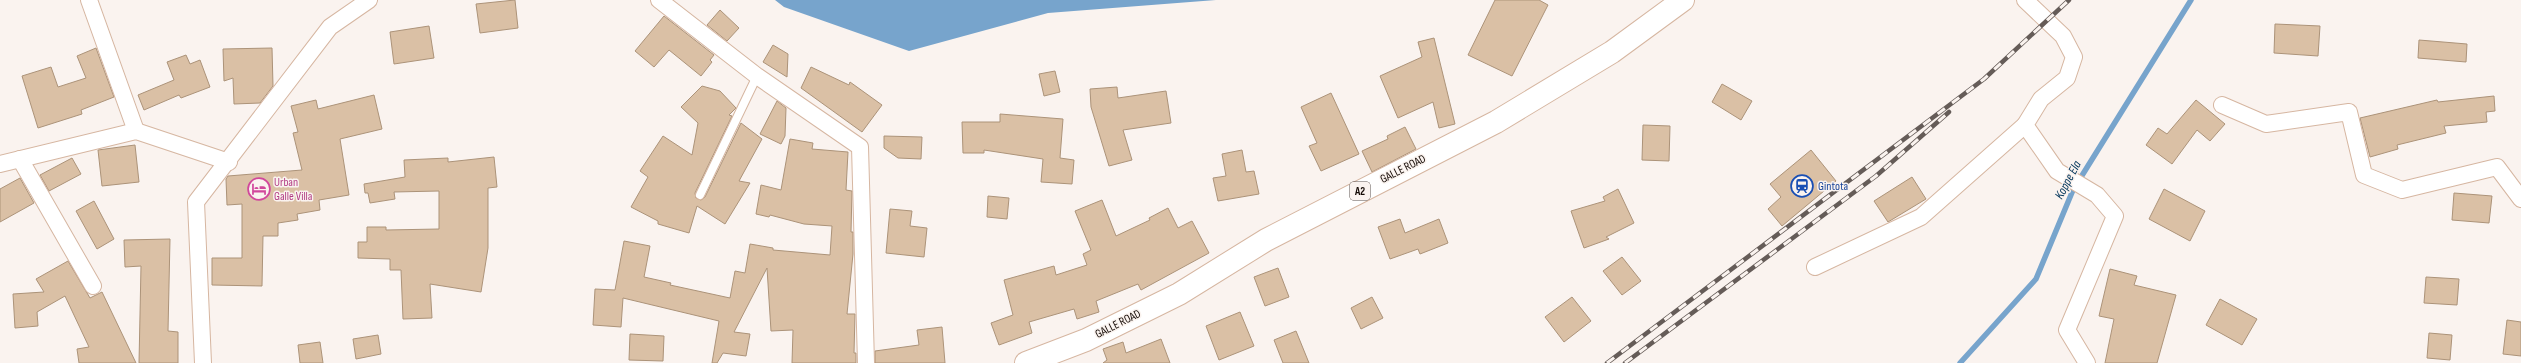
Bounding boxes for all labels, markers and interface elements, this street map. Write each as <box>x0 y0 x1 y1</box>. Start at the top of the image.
street label: GALLE ROAD <box>1378 151 1428 187</box>
water label: Koppe Ela <box>2051 157 2085 202</box>
station icon: Gintota <box>1789 173 1815 199</box>
place label: Urban Galle Villa <box>274 175 313 204</box>
hotel icon: Urban Galle Villa <box>246 176 272 202</box>
place label: Gintota <box>1818 179 1849 194</box>
road number: A2 <box>1350 182 1370 200</box>
street label: GALLE ROAD <box>1093 306 1143 342</box>

